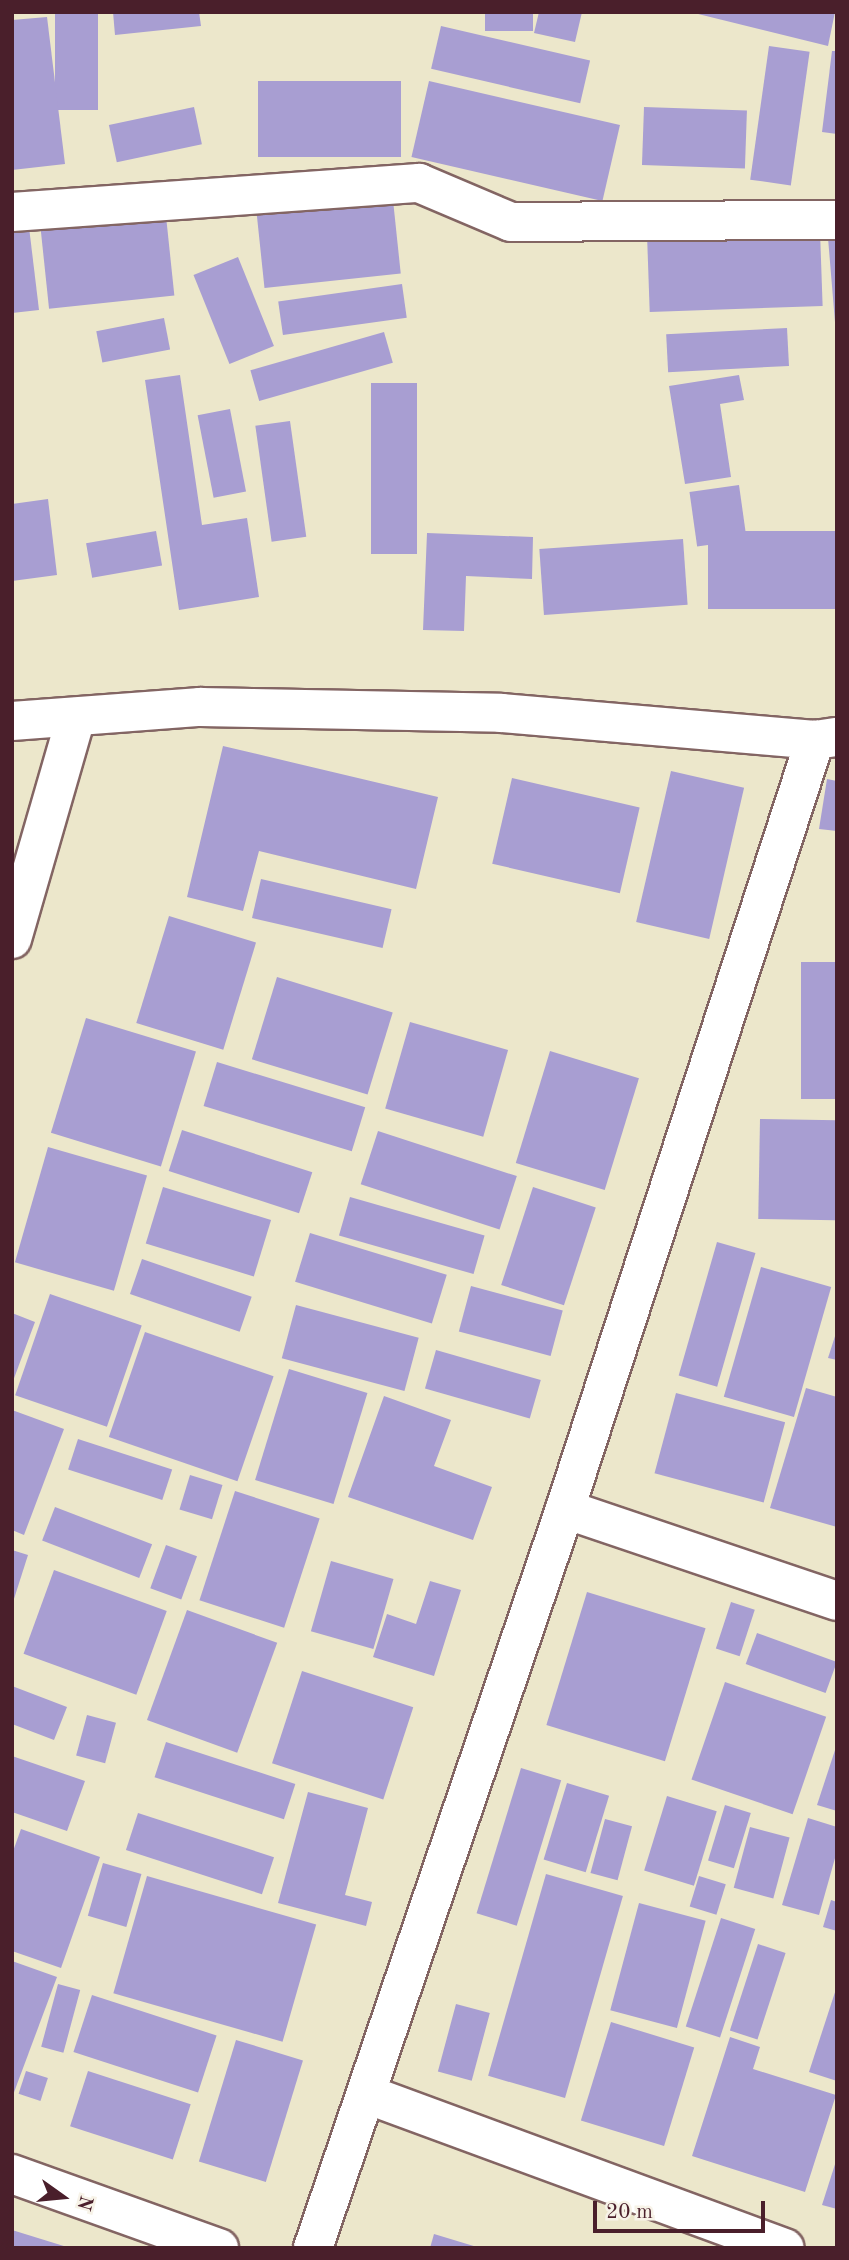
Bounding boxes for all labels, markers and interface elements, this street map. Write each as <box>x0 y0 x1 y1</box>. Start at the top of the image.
north arrow <box>28 2162 98 2232</box>
scale bar <box>597 2186 768 2230</box>
text: N <box>73 2193 95 2212</box>
text: 20 m <box>606 2202 653 2223</box>

